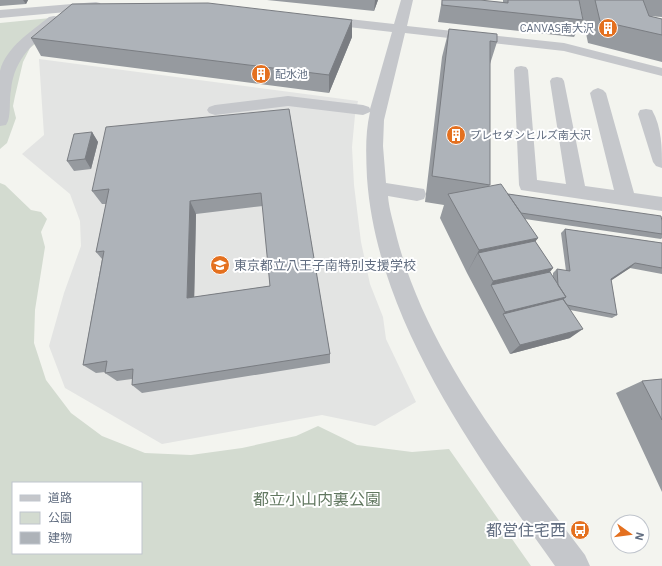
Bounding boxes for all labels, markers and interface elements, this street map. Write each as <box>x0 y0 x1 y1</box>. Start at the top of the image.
building icon: CANVAS南大沢 <box>597 17 619 39</box>
place label: CANVAS南大沢 <box>520 21 594 35</box>
building icon: 配水池 <box>250 63 272 85</box>
place label: 配水池 <box>275 67 308 81</box>
building icon: プレセダンヒルズ南大沢 <box>445 124 467 146</box>
place label: プレセダンヒルズ南大沢 <box>470 128 591 142</box>
school or university icon: 東京都立八王子南特別支援学校 <box>209 254 231 276</box>
place label: 東京都立八王子南特別支援学校 <box>234 257 416 274</box>
legend <box>12 482 142 554</box>
park label: 都立小山内裏公園 <box>253 489 381 509</box>
text: 道路 <box>48 490 72 505</box>
text: 公園 <box>48 510 72 525</box>
north arrow <box>610 514 650 554</box>
bus stop icon: 都営住宅西 <box>569 519 591 541</box>
place label: 都営住宅西 <box>486 520 566 540</box>
text: 建物 <box>48 530 72 545</box>
text: N <box>632 531 647 542</box>

